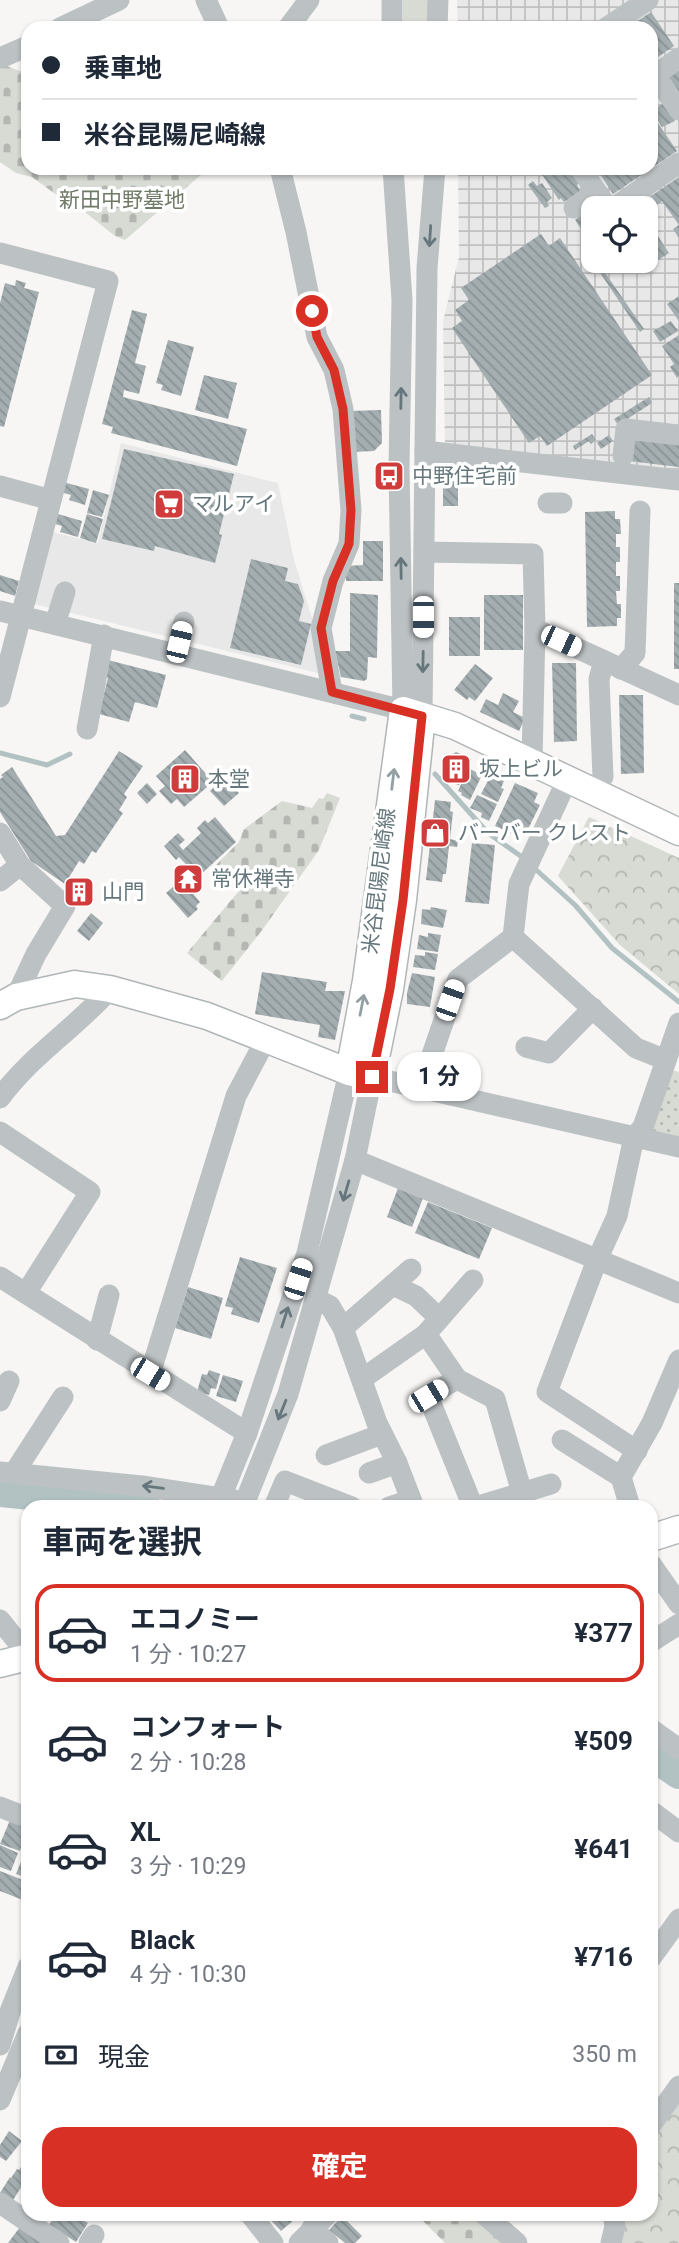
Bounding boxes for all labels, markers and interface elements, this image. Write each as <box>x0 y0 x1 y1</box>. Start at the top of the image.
text: 乗車地 <box>84 53 162 83</box>
text: 米谷昆陽尼崎線 <box>84 120 266 150</box>
park label: 新田中野墓地 <box>59 188 185 212</box>
map controls <box>581 196 658 273</box>
button: locate <box>581 196 658 273</box>
one-way arrow <box>423 224 436 247</box>
route start <box>296 295 328 327</box>
one-way arrow <box>394 386 407 409</box>
bus stop icon: 中野住宅前 <box>372 459 406 493</box>
place label: 中野住宅前 <box>412 464 517 488</box>
supermarket icon: マルアイ <box>152 487 186 521</box>
place label: マルアイ <box>192 492 275 516</box>
one-way arrow <box>394 557 408 580</box>
car <box>413 596 434 638</box>
car <box>165 619 194 665</box>
car <box>538 623 585 659</box>
one-way arrow <box>416 650 430 673</box>
building icon: 坂上ビル <box>439 752 473 786</box>
place label: 坂上ビル <box>479 757 563 781</box>
building icon: 本堂 <box>168 762 202 796</box>
place label: 本堂 <box>208 767 250 791</box>
one-way arrow <box>386 769 399 791</box>
street label: 米谷昆陽尼崎線 <box>358 807 400 955</box>
shop icon: バーバー クレスト <box>418 816 452 850</box>
place label: バーバー クレスト <box>458 821 631 845</box>
temple icon: 常休禅寺 <box>171 862 205 896</box>
place label: 常休禅寺 <box>211 867 295 891</box>
building icon: 山門 <box>62 875 96 909</box>
place label: 山門 <box>102 880 144 904</box>
car <box>434 977 467 1023</box>
one-way arrow <box>355 994 369 1017</box>
callout: 1 分 <box>396 1052 480 1102</box>
route end <box>356 1061 388 1093</box>
text: 1 分 <box>418 1063 460 1090</box>
one-way arrow <box>339 1180 352 1202</box>
car <box>282 1256 315 1302</box>
one-way arrow <box>280 1307 292 1329</box>
car <box>127 1354 174 1394</box>
car <box>405 1376 452 1416</box>
one-way arrow <box>275 1398 288 1420</box>
one-way arrow <box>142 1481 165 1494</box>
text: 車両を選択 <box>42 1523 202 1561</box>
icon: car <box>46 1602 109 1665</box>
text: エコノミー <box>130 1604 260 1634</box>
text: ¥377 <box>574 1618 633 1648</box>
text: 1 分 · 10:27 <box>130 1641 246 1668</box>
icon: car <box>46 1710 109 1773</box>
text: コンフォート <box>130 1712 285 1742</box>
text: ¥509 <box>574 1726 633 1756</box>
text: 2 分 · 10:28 <box>130 1749 246 1776</box>
text: XL <box>130 1817 161 1847</box>
icon: car <box>46 1818 109 1881</box>
text: ¥641 <box>574 1834 633 1864</box>
text: 3 分 · 10:29 <box>130 1853 246 1880</box>
text: Black <box>130 1925 195 1955</box>
icon: car <box>46 1926 109 1989</box>
text: ¥716 <box>574 1942 633 1972</box>
text: 4 分 · 10:30 <box>130 1961 246 1988</box>
icon: cash <box>42 2036 80 2074</box>
text: 350 m <box>572 2041 637 2068</box>
text: 現金 <box>98 2042 150 2072</box>
button: 確定 <box>42 2127 637 2207</box>

